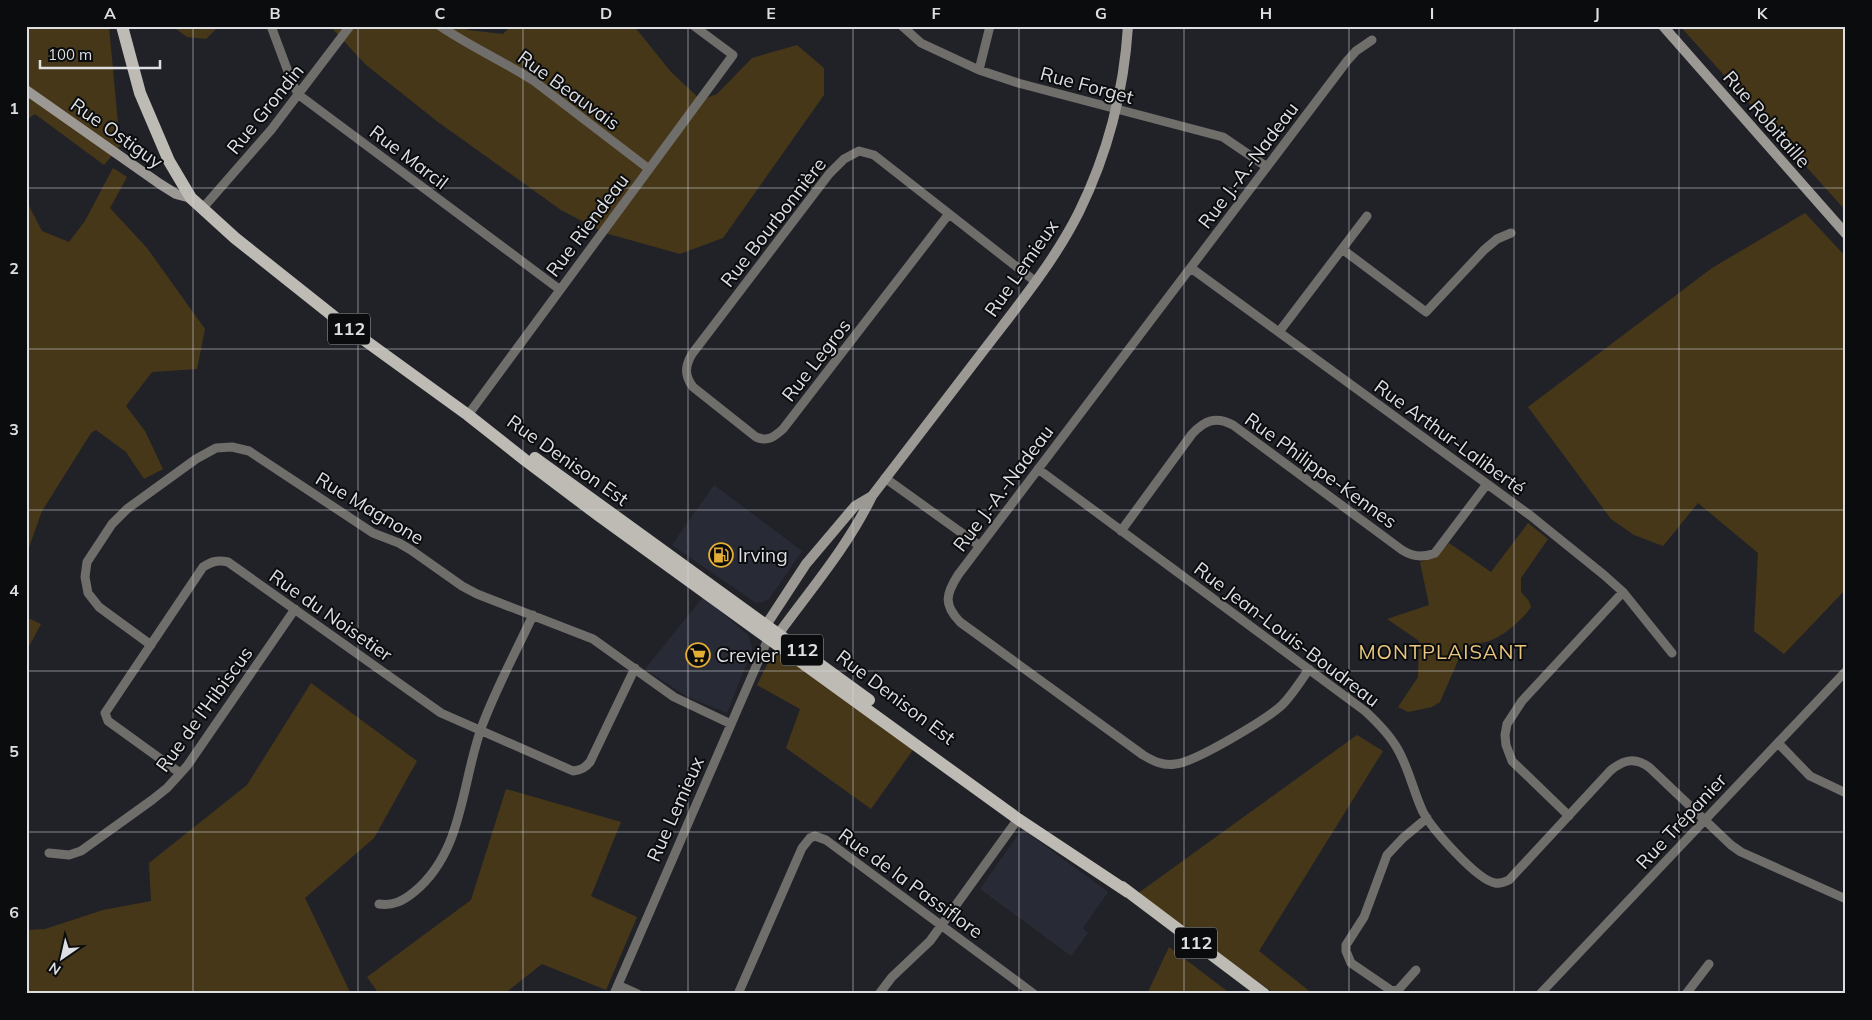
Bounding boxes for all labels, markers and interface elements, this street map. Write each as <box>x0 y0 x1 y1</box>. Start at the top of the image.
text: A <box>104 3 116 23</box>
text: B <box>269 3 281 23</box>
text: C <box>435 3 446 23</box>
text: D <box>600 3 612 23</box>
text: E <box>766 3 776 23</box>
text: F <box>931 3 941 23</box>
text: G <box>1095 3 1107 23</box>
text: H <box>1260 3 1272 23</box>
text: I <box>1430 3 1434 23</box>
text: J <box>1594 3 1600 23</box>
text: K <box>1757 3 1769 23</box>
scale bar <box>40 38 160 70</box>
text: 100 m <box>48 45 92 64</box>
street label: Rue Beauvais <box>513 45 625 135</box>
street label: Rue Grondin <box>221 59 309 159</box>
street label: Rue Forget <box>1038 61 1137 109</box>
street label: Rue Robitaille <box>1718 65 1816 173</box>
street label: Rue Ostiguy <box>66 92 168 174</box>
street label: Rue J.-A.-Nadeau <box>1193 97 1303 233</box>
text: 1 <box>9 98 19 118</box>
street label: Rue Marcil <box>365 120 453 194</box>
street label: Rue Bourbonnière <box>715 153 831 291</box>
street label: Rue Riendeau <box>541 169 633 281</box>
street label: Rue Lemieux <box>979 215 1063 321</box>
text: 2 <box>9 258 19 278</box>
road number: 112 <box>328 314 370 344</box>
street label: Rue Legros <box>776 314 856 406</box>
street label: Rue Arthur-Laliberté <box>1370 374 1530 500</box>
street label: Rue Philippe-Kennes <box>1240 407 1402 533</box>
street label: Rue Denison Est <box>503 409 634 511</box>
text: 3 <box>9 419 19 439</box>
street label: Rue J.-A.-Nadeau <box>948 420 1058 556</box>
street label: Rue Magnone <box>312 466 428 550</box>
fuel station icon: Irving <box>708 542 734 568</box>
place label: Irving <box>738 543 788 567</box>
street label: Rue Jean-Louis-Boudreau <box>1189 556 1385 712</box>
street label: Rue du Noisetier <box>265 564 397 666</box>
text: 4 <box>9 580 19 600</box>
road number: 112 <box>781 634 823 666</box>
district label: MONTPLAISANT <box>1358 639 1528 664</box>
street label: Rue de l'Hibiscus <box>150 642 258 776</box>
supermarket icon: Crevier <box>685 642 711 668</box>
place label: Crevier <box>716 643 778 667</box>
street label: Rue Denison Est <box>832 644 961 750</box>
text: 5 <box>9 741 19 761</box>
street label: Rue Lemieux <box>641 753 709 865</box>
street label: Rue Trépanier <box>1631 768 1732 874</box>
street label: Rue de la Passiflore <box>834 823 988 943</box>
text: 6 <box>9 902 19 922</box>
road number: 112 <box>1175 928 1217 958</box>
north arrow <box>38 932 88 982</box>
text: N <box>45 958 64 979</box>

